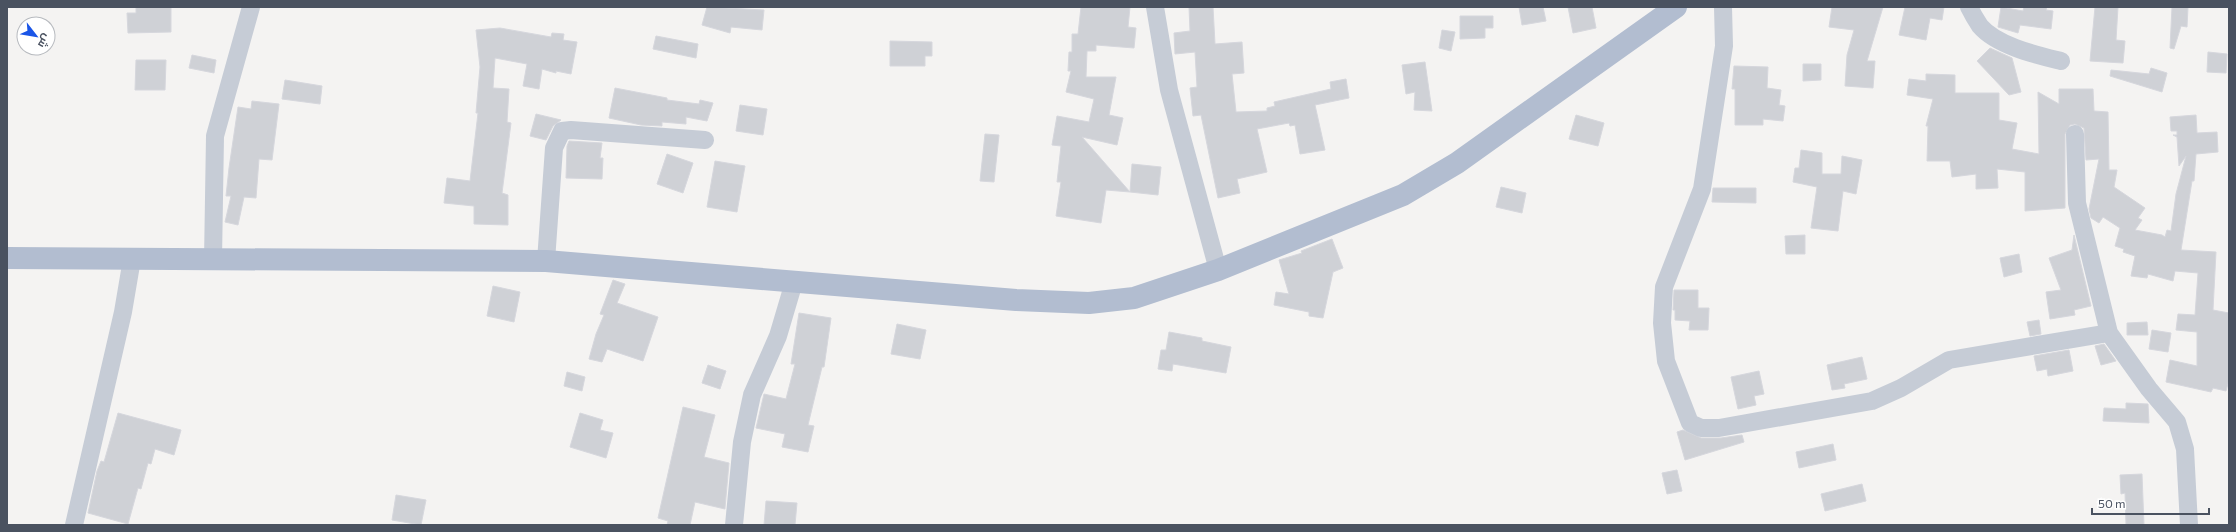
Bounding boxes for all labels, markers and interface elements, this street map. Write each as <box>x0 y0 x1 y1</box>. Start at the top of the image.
north arrow <box>16 16 56 56</box>
text: ش <box>35 31 54 51</box>
scale bar <box>2092 490 2209 516</box>
text: 50 m <box>2098 496 2126 510</box>

